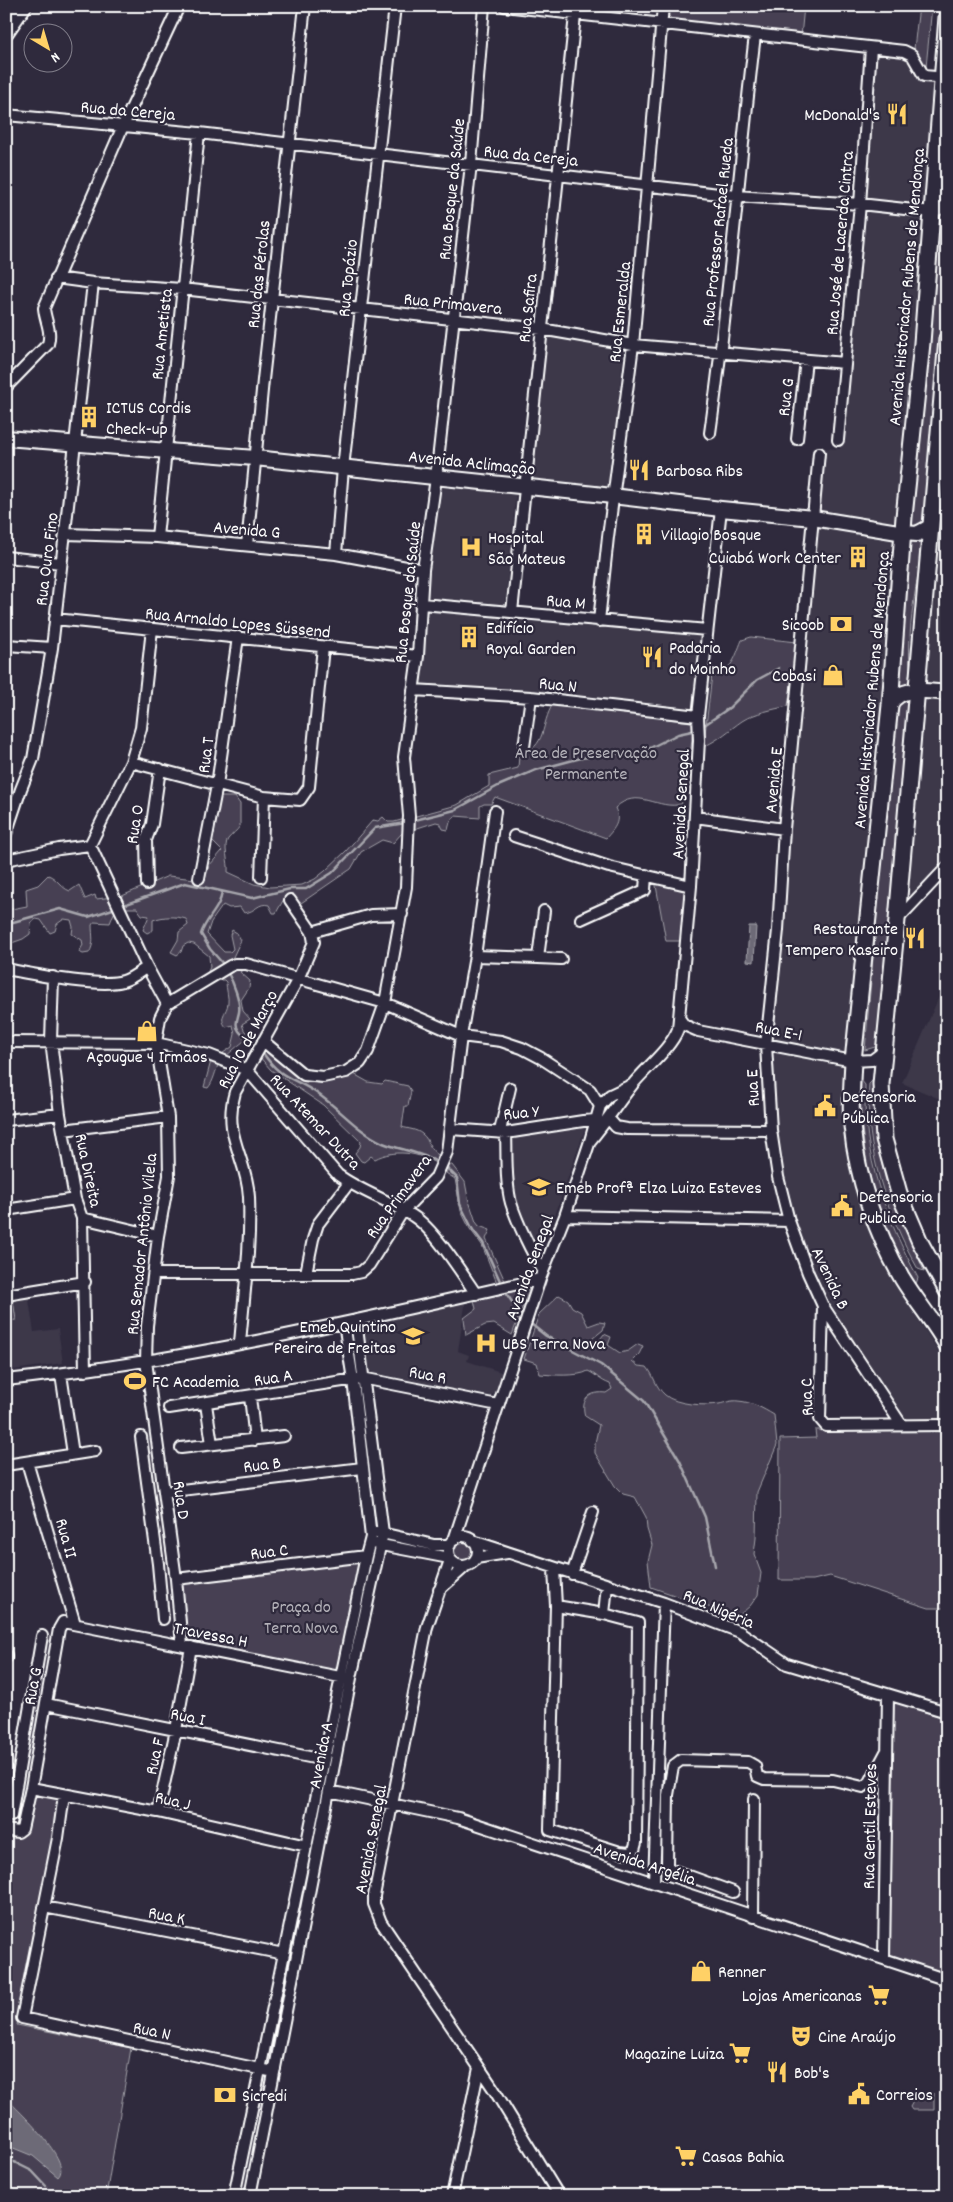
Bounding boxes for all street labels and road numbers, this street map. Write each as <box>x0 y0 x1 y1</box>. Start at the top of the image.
street label: Rua da Cereja <box>80 96 177 129</box>
street label: Rua Bosque da Saúde <box>434 117 473 261</box>
street label: Rua Professor Rafael Rueda <box>697 136 742 328</box>
street label: Rua da Cereja <box>482 140 580 175</box>
street label: Avenida Historiador Rubens de Mendonça <box>884 147 933 427</box>
street label: Rua José de Lacerda Cintra <box>821 150 862 336</box>
street label: Rua das Pérolas <box>242 219 279 330</box>
street label: Rua Topázio <box>333 238 366 318</box>
street label: Rua Esmeralda <box>604 260 639 364</box>
street label: Rua Safira <box>513 272 546 344</box>
street label: Rua Ametista <box>146 287 181 381</box>
street label: Rua Primavera <box>402 288 504 323</box>
street label: Rua G <box>773 377 802 418</box>
street label: Avenida Aclimação <box>407 445 536 484</box>
street label: Rua Ouro Fino <box>30 511 67 607</box>
street label: Avenida G <box>212 516 281 547</box>
street label: Rua Bosque da Saúde <box>390 520 429 664</box>
street label: Avenida Historiador Rubens de Mendonça <box>849 550 898 830</box>
street label: Rua M <box>545 589 587 618</box>
street label: Rua Arnaldo Lopes Süssend <box>144 602 332 647</box>
street label: Rua N <box>538 672 578 701</box>
street label: Rua T <box>193 736 222 775</box>
street label: Avenida E <box>760 746 791 814</box>
street label: Avenida Senegal <box>667 748 698 860</box>
street label: Rua O <box>121 803 152 846</box>
street label: Rua 10 de Março <box>213 986 286 1094</box>
street label: Rua E-1 <box>753 1016 804 1049</box>
street label: Rua Atemar Dutra <box>263 1069 366 1177</box>
street label: Rua E <box>741 1069 768 1107</box>
street label: Rua Y <box>502 1100 541 1128</box>
street label: Rua Direita <box>67 1131 107 1210</box>
street label: Rua Primavera <box>361 1150 439 1245</box>
street label: Rua Senador Antônio Vilela <box>122 1152 166 1336</box>
street label: Avenida Senegal <box>501 1211 562 1324</box>
street label: Avenida B <box>803 1244 854 1314</box>
street label: Rua R <box>407 1361 448 1392</box>
street label: Rua A <box>252 1364 295 1395</box>
street label: Rua C <box>795 1377 822 1416</box>
street label: Rua B <box>242 1452 283 1481</box>
street label: Rua D <box>164 1480 195 1521</box>
street label: Rua II <box>47 1516 82 1562</box>
street label: Rua C <box>249 1539 290 1568</box>
street label: Rua Nigéria <box>678 1584 758 1637</box>
street label: Travessa H <box>171 1617 250 1656</box>
street label: Rua G <box>19 1665 50 1707</box>
street label: Rua I <box>168 1703 207 1734</box>
street label: Avenida A <box>304 1720 341 1791</box>
street label: Rua F <box>140 1736 173 1777</box>
street label: Rua Gentil Esteves <box>858 1763 885 1889</box>
street label: Avenida Senegal <box>350 1782 395 1896</box>
street label: Rua J <box>152 1786 193 1819</box>
street label: Avenida Argélia <box>590 1837 699 1894</box>
street label: Rua K <box>146 1902 187 1933</box>
street label: Rua N <box>130 2016 173 2049</box>

